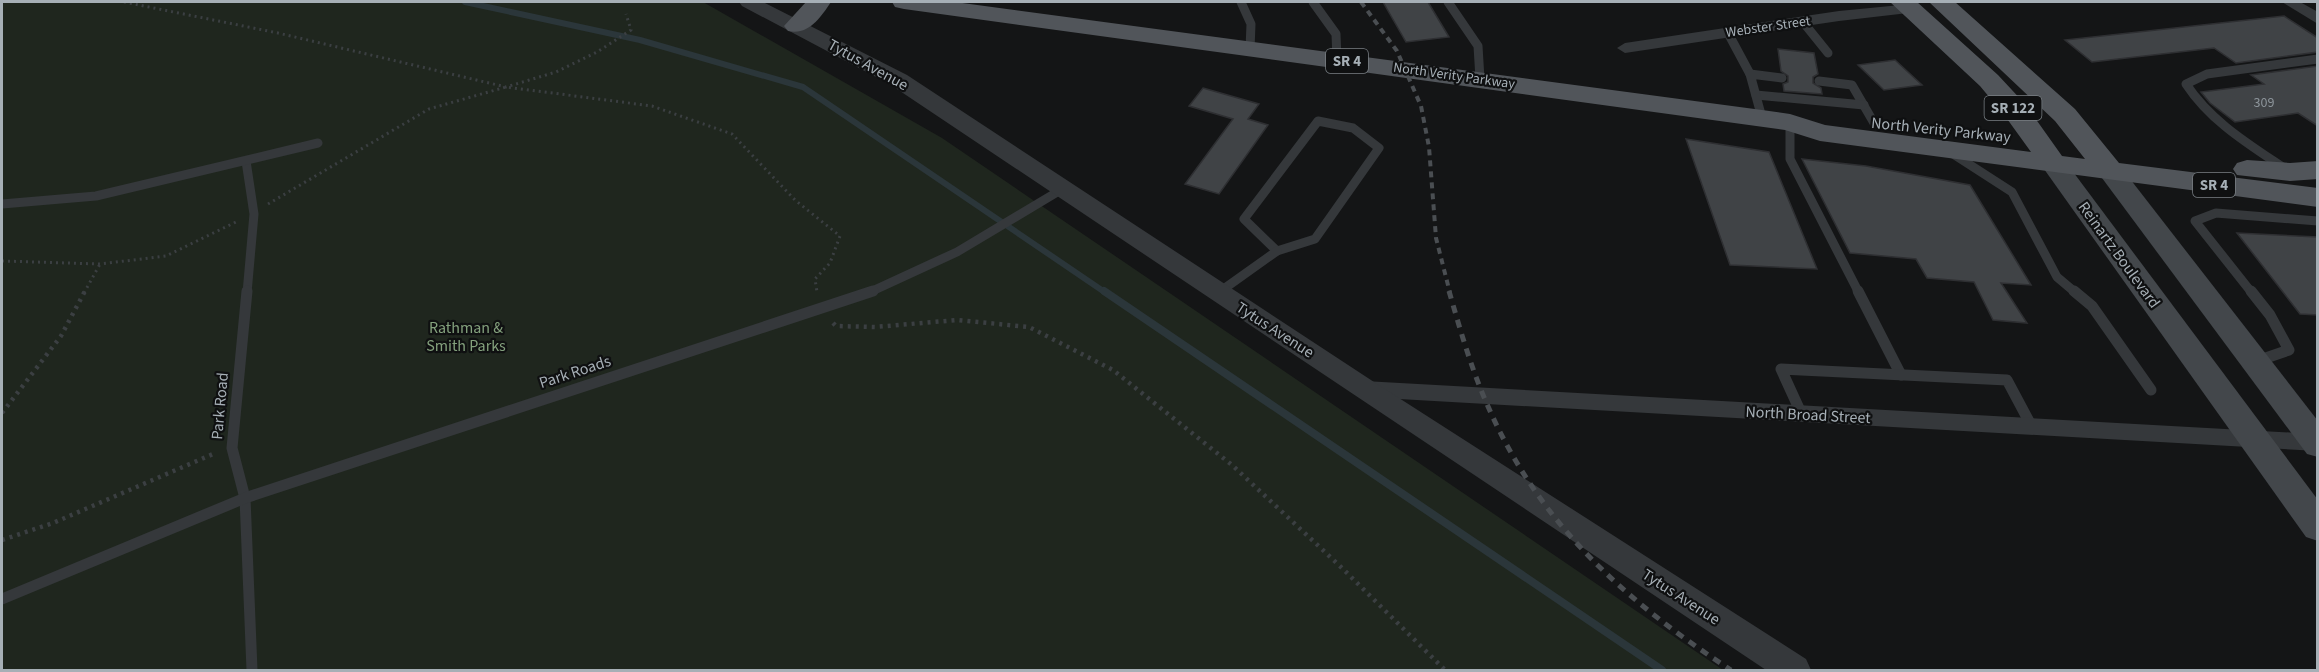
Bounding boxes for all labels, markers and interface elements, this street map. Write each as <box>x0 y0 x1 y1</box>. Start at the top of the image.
street label: Webster Street <box>1724 11 1812 43</box>
street label: Tytus Avenue <box>824 34 912 96</box>
road number: SR 4 <box>1326 49 1368 73</box>
street label: North Verity Parkway <box>1392 58 1517 95</box>
house number: 309 <box>2254 93 2274 113</box>
road number: SR 122 <box>1984 96 2042 120</box>
street label: North Verity Parkway <box>1870 112 2012 148</box>
road number: SR 4 <box>2193 173 2235 197</box>
street label: Reinartz Boulevard <box>2073 197 2165 313</box>
street label: Tytus Avenue <box>1232 297 1318 363</box>
park label: Rathman & Smith Parks <box>426 317 506 357</box>
street label: Park Roads <box>536 350 614 394</box>
street label: Park Road <box>206 371 234 441</box>
street label: North Broad Street <box>1745 401 1872 429</box>
street label: Tytus Avenue <box>1638 564 1724 630</box>

